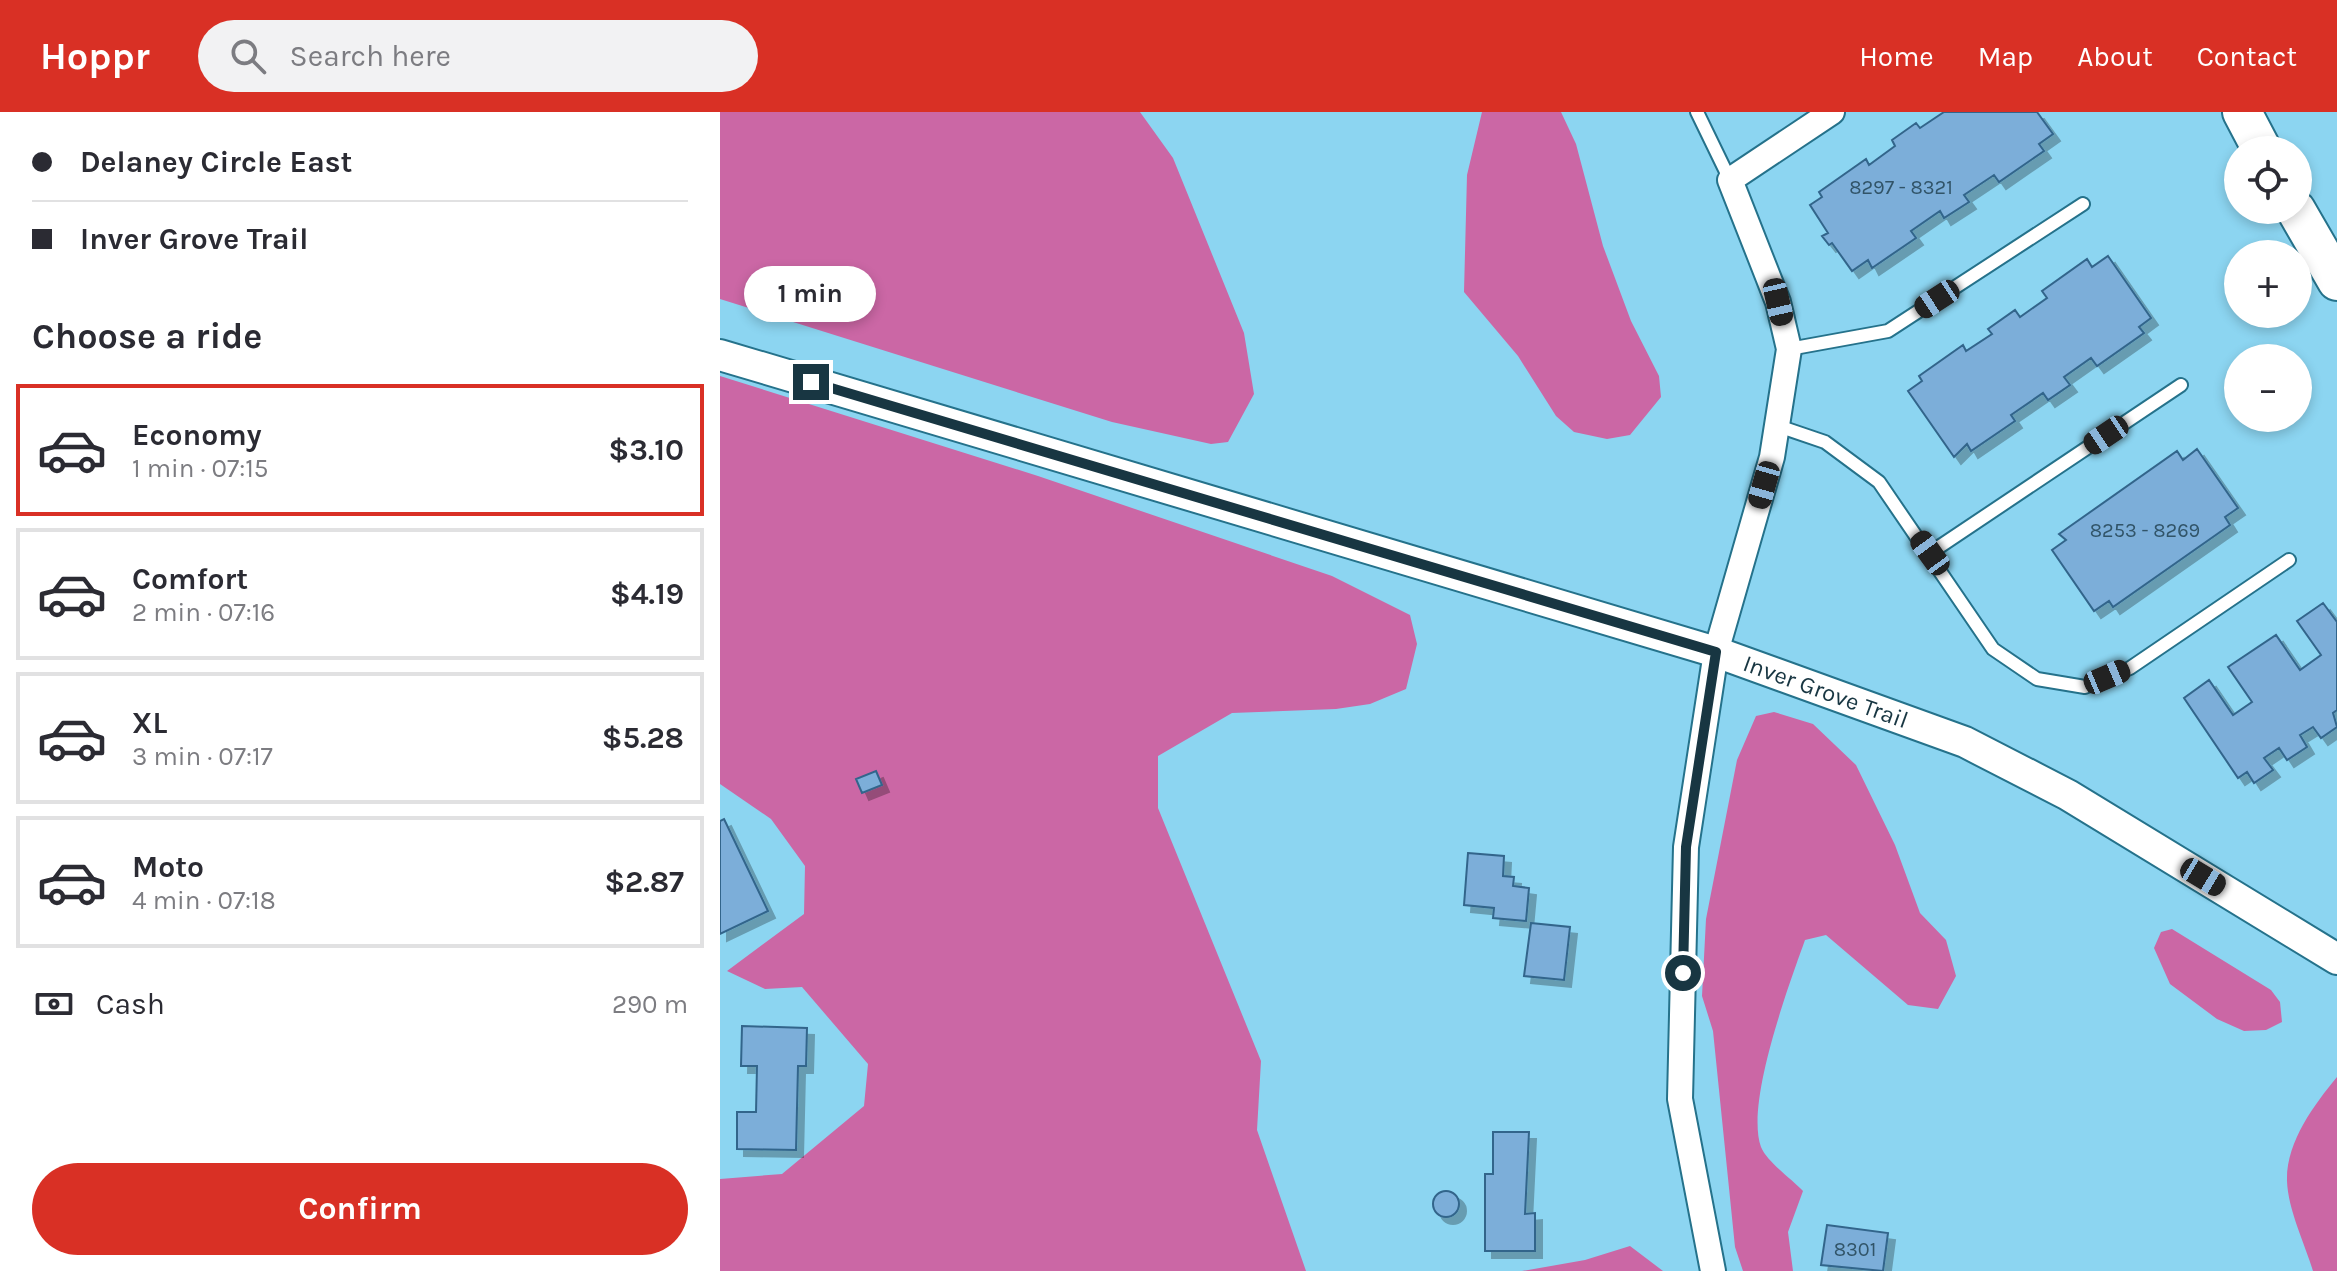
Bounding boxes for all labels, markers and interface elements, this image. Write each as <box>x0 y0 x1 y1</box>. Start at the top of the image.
search box <box>198 20 758 92</box>
text: Hoppr <box>40 34 150 79</box>
icon: search <box>226 34 270 78</box>
text: Search here <box>290 38 451 74</box>
text: Home <box>1859 40 1934 73</box>
text: Map <box>1978 40 2033 73</box>
text: About <box>2077 40 2153 73</box>
text: Contact <box>2197 40 2297 73</box>
map controls <box>2224 136 2312 432</box>
button: locate <box>2224 136 2312 224</box>
text: Delaney Circle East <box>80 144 352 180</box>
house number: 8297 - 8321 <box>1849 176 1953 199</box>
text: Inver Grove Trail <box>80 221 308 257</box>
button: + <box>2224 240 2312 328</box>
callout: 1 min <box>745 266 877 322</box>
car <box>1761 276 1795 328</box>
car <box>1910 276 1964 322</box>
text: 1 min <box>777 278 843 309</box>
text: Choose a ride <box>32 315 262 357</box>
button: − <box>2224 344 2312 432</box>
route end <box>793 364 829 400</box>
car <box>2079 412 2133 458</box>
icon: car <box>36 414 108 486</box>
text: Economy <box>132 417 262 453</box>
text: $3.10 <box>609 432 684 468</box>
text: 1 min · 07:15 <box>132 453 268 484</box>
car <box>1746 459 1782 511</box>
house number: 8253 - 8269 <box>2090 519 2200 542</box>
car <box>1906 527 1954 579</box>
icon: car <box>36 558 108 630</box>
text: Comfort <box>132 561 248 597</box>
text: $4.19 <box>610 576 684 612</box>
text: 2 min · 07:16 <box>132 597 275 628</box>
street label: Inver Grove Trail <box>1739 649 1912 734</box>
car <box>2080 657 2134 697</box>
icon: car <box>36 702 108 774</box>
text: XL <box>132 705 167 741</box>
text: $5.28 <box>602 720 684 756</box>
text: 3 min · 07:17 <box>132 741 273 772</box>
icon: car <box>36 846 108 918</box>
text: Moto <box>132 849 204 885</box>
car <box>2176 854 2230 900</box>
text: $2.87 <box>604 864 684 900</box>
text: 4 min · 07:18 <box>132 885 276 916</box>
route start <box>1665 955 1701 991</box>
icon: cash <box>32 982 76 1026</box>
text: Cash <box>96 986 165 1022</box>
text: 290 m <box>612 989 688 1020</box>
button: Confirm <box>32 1163 688 1255</box>
house number: 8301 <box>1834 1238 1876 1261</box>

